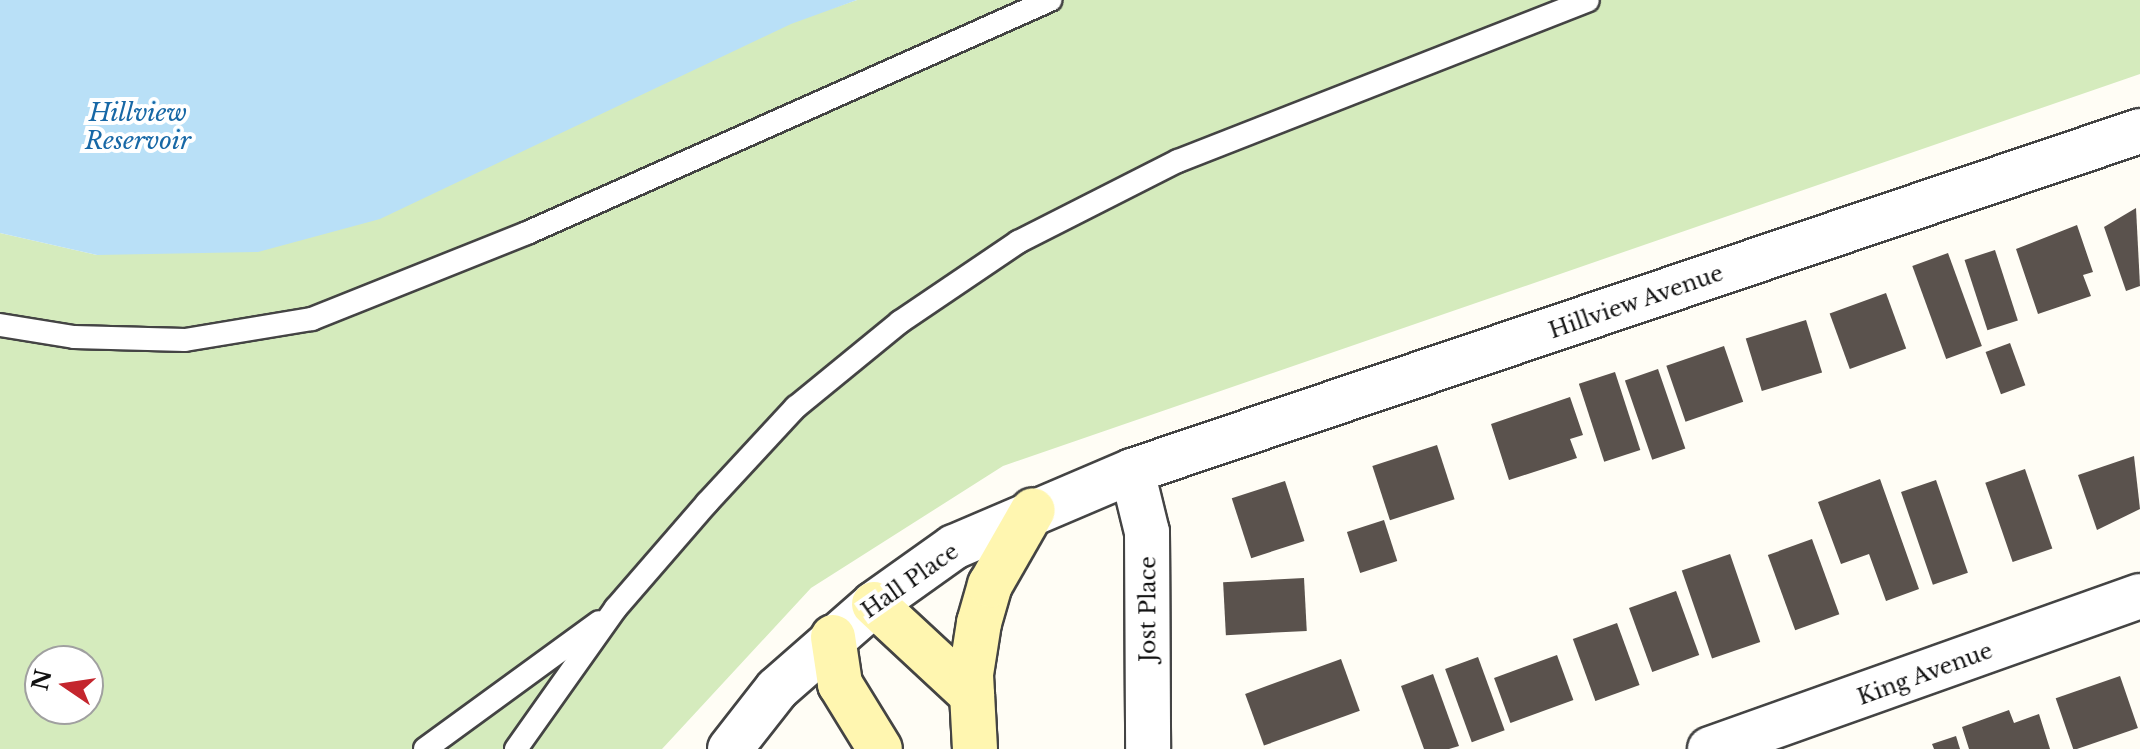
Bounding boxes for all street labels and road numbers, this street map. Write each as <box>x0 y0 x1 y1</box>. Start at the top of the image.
street label: Hillview Avenue <box>1545 260 1727 344</box>
street label: Hall Place <box>857 538 963 624</box>
street label: Jost Place <box>1135 556 1161 662</box>
street label: King Avenue <box>1853 637 1997 711</box>

